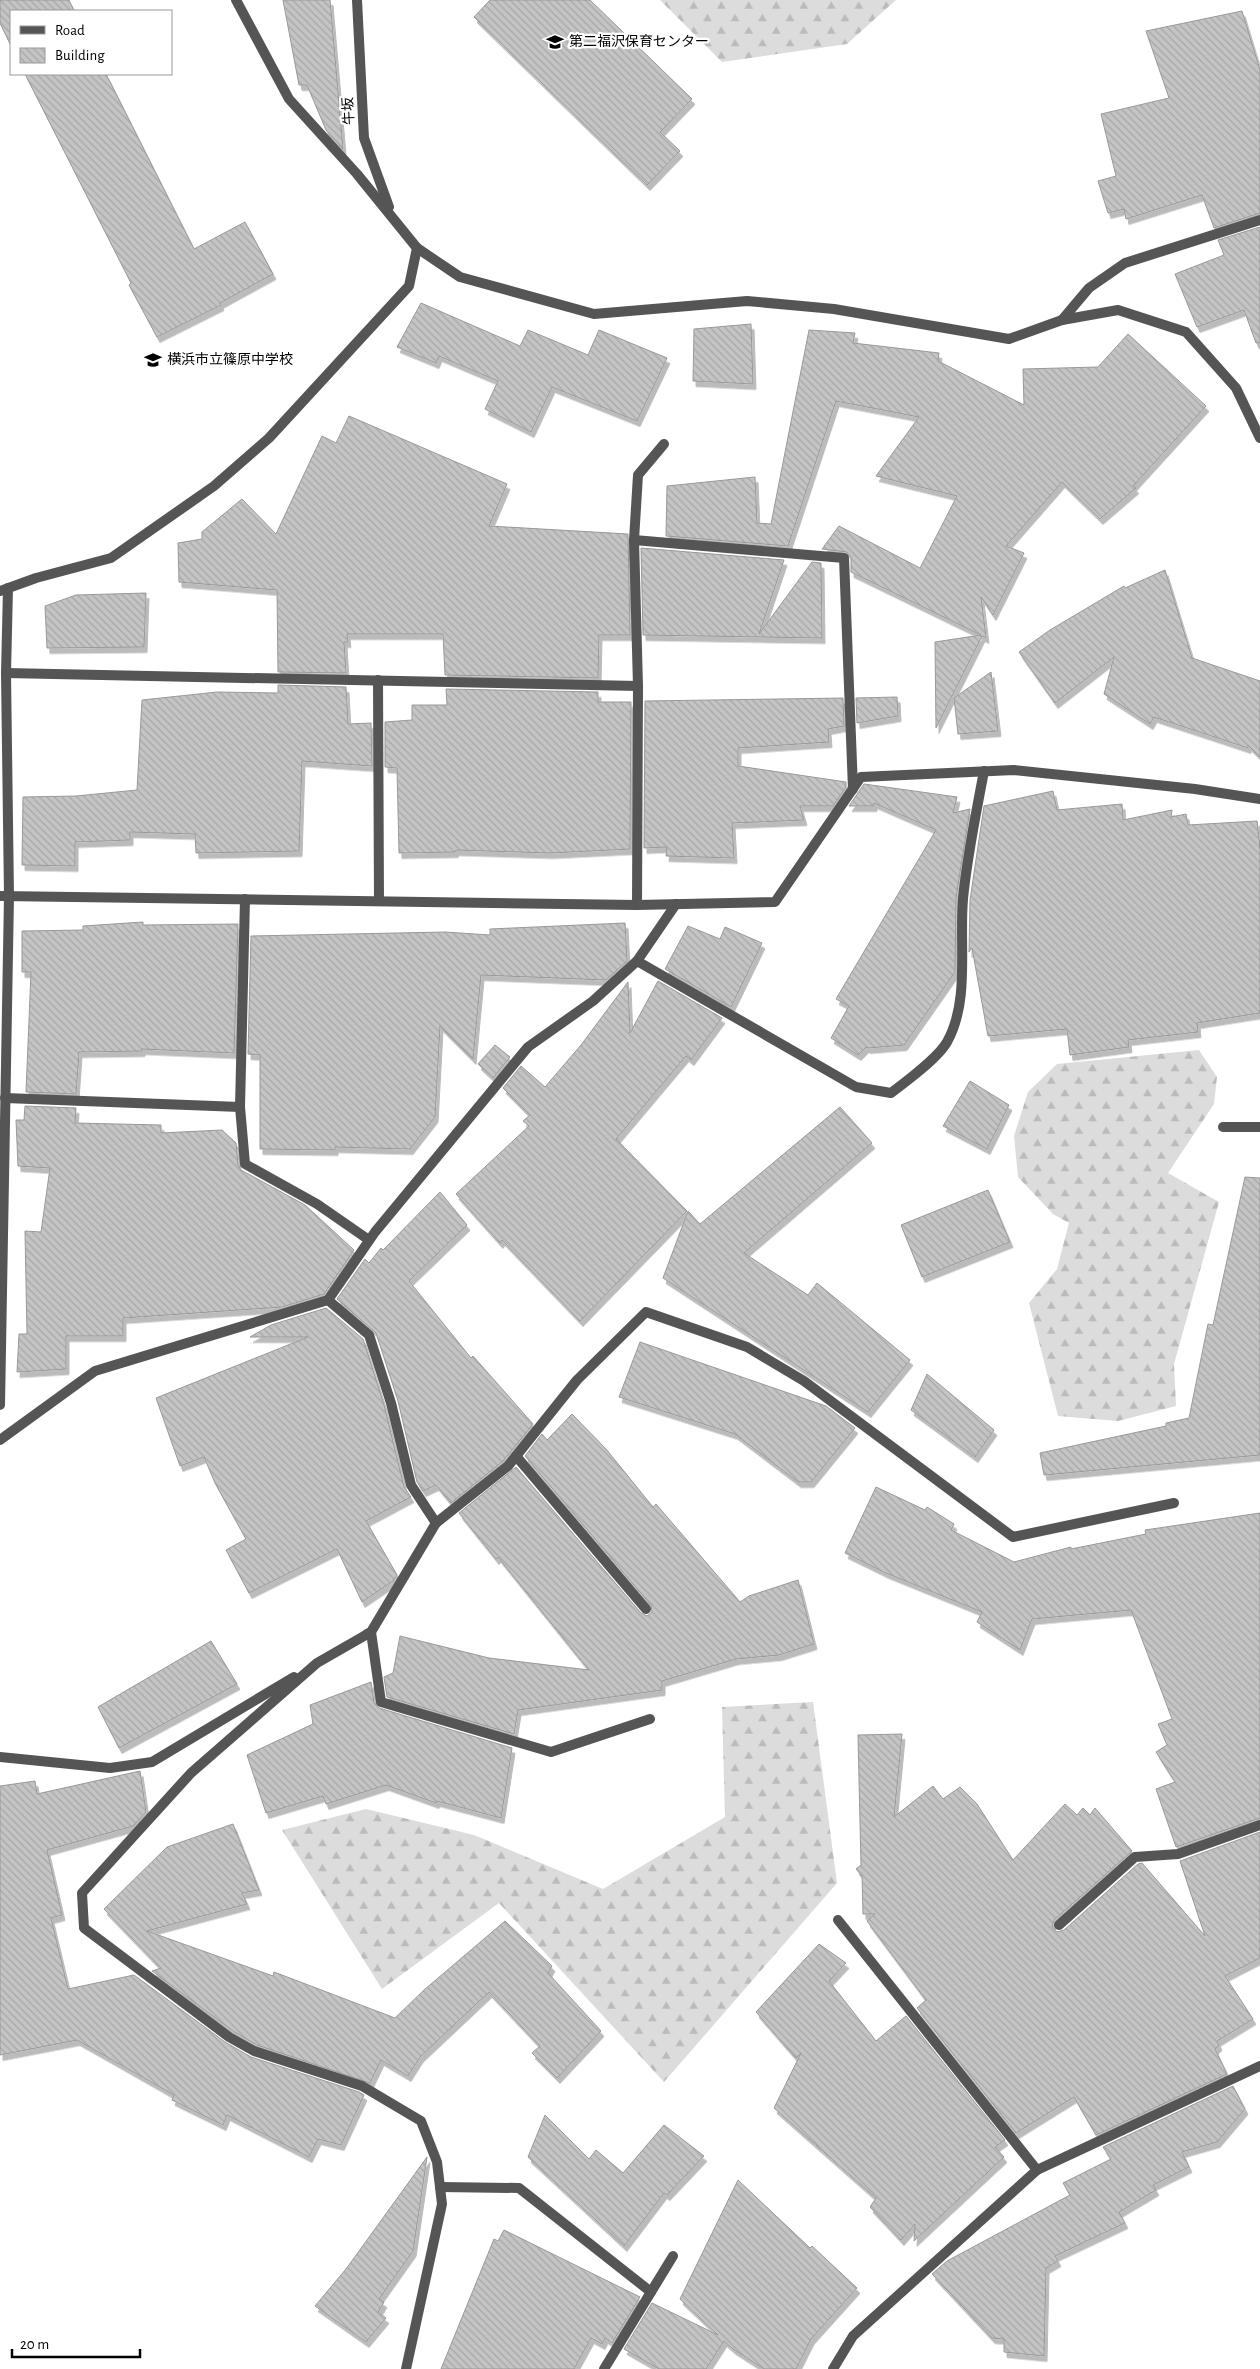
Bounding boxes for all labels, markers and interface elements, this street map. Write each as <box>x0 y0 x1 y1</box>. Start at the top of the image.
legend <box>10 10 172 75</box>
text: Road <box>55 23 85 38</box>
school or university icon: 第二福沢保育センター <box>545 32 565 52</box>
place label: 第二福沢保育センター <box>569 33 709 49</box>
text: Building <box>55 48 105 63</box>
street label: 牛坂 <box>340 97 357 125</box>
school or university icon: 横浜市立篠原中学校 <box>143 350 163 370</box>
place label: 横浜市立篠原中学校 <box>167 351 293 367</box>
scale bar <box>12 2326 140 2358</box>
text: 20 m <box>20 2337 49 2352</box>

